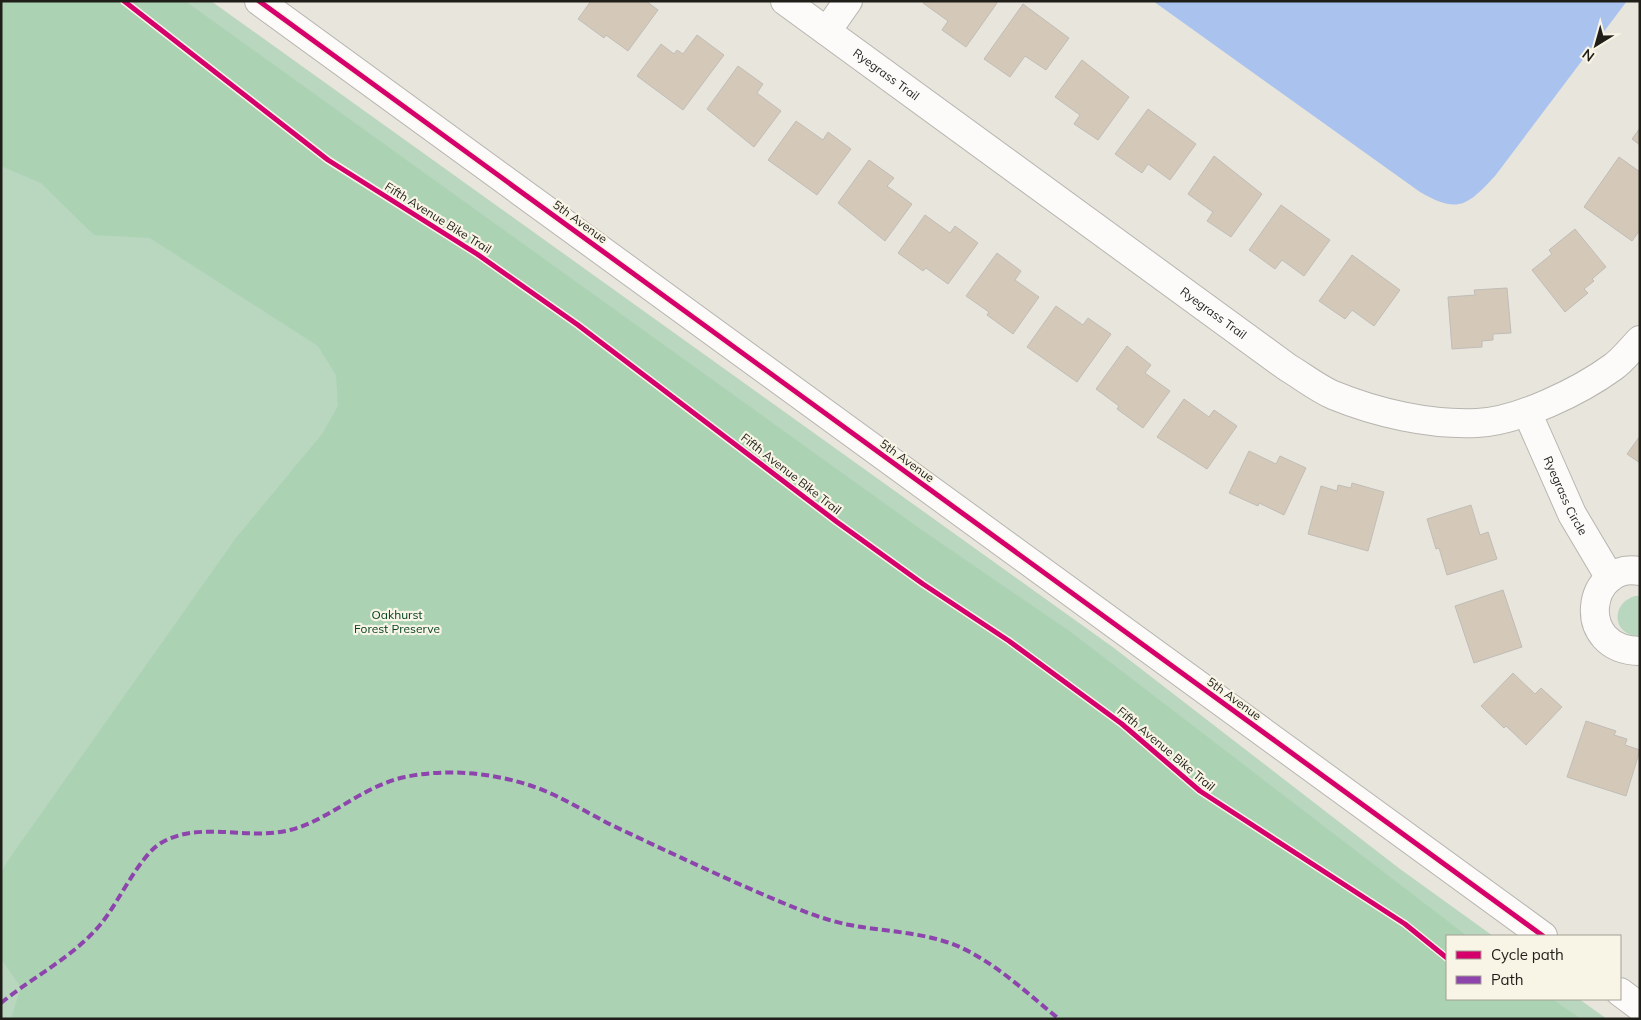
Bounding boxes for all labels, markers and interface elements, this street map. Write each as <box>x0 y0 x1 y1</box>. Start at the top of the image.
north arrow <box>1571 20 1621 70</box>
street label: Ryegrass Trail <box>850 45 922 103</box>
text: N <box>1579 45 1598 66</box>
street label: Fifth Avenue Bike Trail <box>382 179 494 257</box>
street label: 5th Avenue <box>550 197 610 246</box>
street label: Ryegrass Trail <box>1177 284 1250 342</box>
street label: Fifth Avenue Bike Trail <box>738 430 844 517</box>
street label: 5th Avenue <box>877 436 937 485</box>
street label: Ryegrass Circle <box>1540 454 1591 538</box>
park label: Oakhurst Forest Preserve <box>354 607 440 636</box>
street label: 5th Avenue <box>1204 674 1264 723</box>
street label: Fifth Avenue Bike Trail <box>1114 703 1218 794</box>
legend <box>1446 935 1621 1000</box>
text: Cycle path <box>1491 945 1564 964</box>
text: Path <box>1491 970 1523 989</box>

